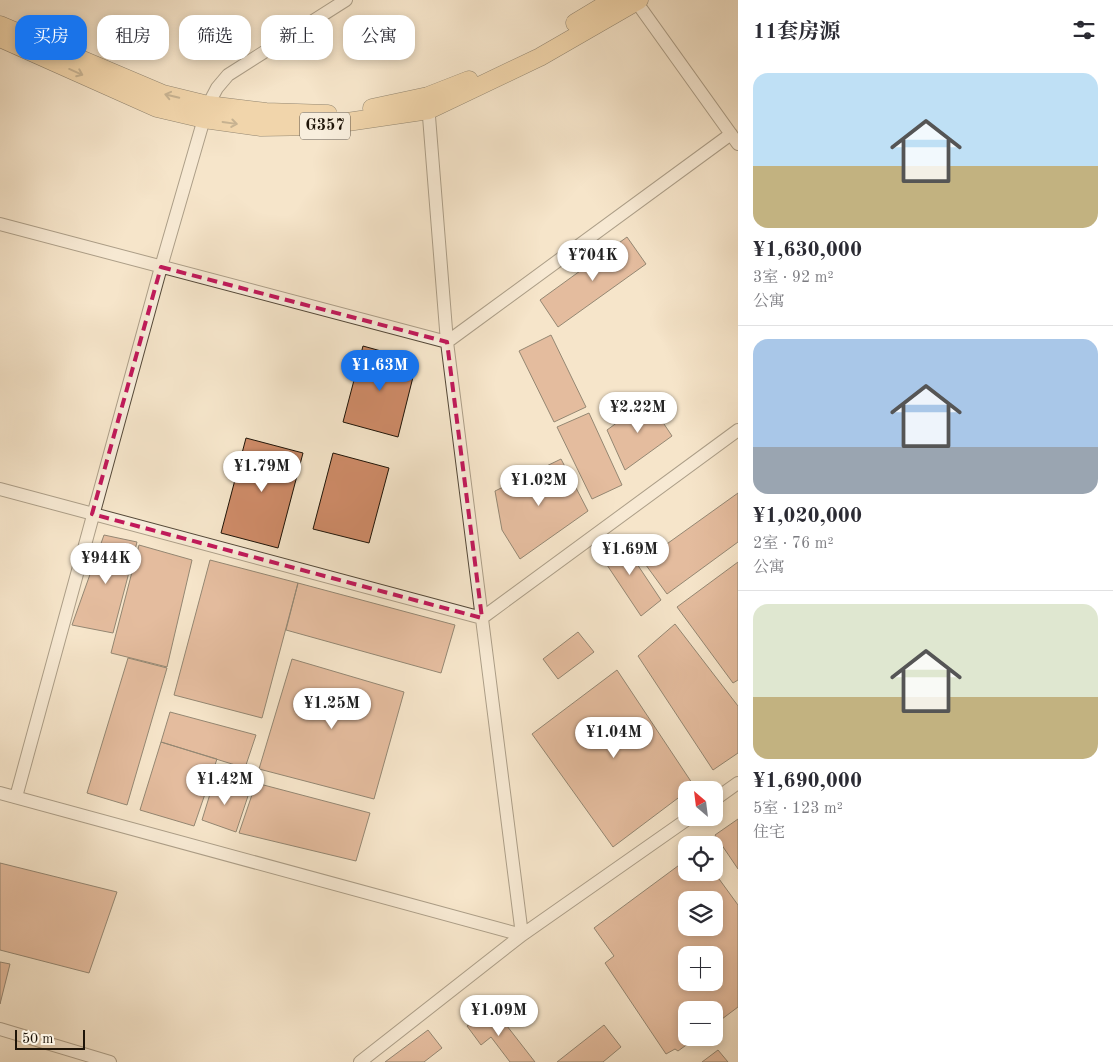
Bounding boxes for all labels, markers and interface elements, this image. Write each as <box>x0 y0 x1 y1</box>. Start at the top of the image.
chip: 买房 <box>15 15 87 60</box>
chip: 租房 <box>97 15 169 60</box>
chip: 筛选 <box>179 15 251 60</box>
chip: 新上 <box>261 15 333 60</box>
chip: 公寓 <box>343 15 415 60</box>
icon: filters <box>1070 16 1098 44</box>
text: 11套房源 <box>753 22 840 43</box>
one-way arrow <box>68 68 83 78</box>
one-way arrow <box>164 91 180 100</box>
icon: home <box>881 106 971 196</box>
road number: G357 <box>300 112 350 140</box>
one-way arrow <box>222 118 238 128</box>
pin: ¥704K <box>558 240 628 282</box>
text: ¥1,630,000 <box>753 240 862 261</box>
text: ¥704K <box>568 248 618 264</box>
text: 3室 · 92 m² <box>753 270 834 286</box>
text: 公寓 <box>753 294 785 310</box>
pin: ¥1.63M <box>339 350 421 392</box>
text: ¥1.63M <box>352 358 408 374</box>
icon: home <box>881 371 971 461</box>
pin: ¥2.22M <box>597 392 679 434</box>
text: ¥2.22M <box>610 400 666 416</box>
pin: ¥1.79M <box>221 450 303 493</box>
text: ¥1.79M <box>234 459 290 475</box>
pin: ¥1.02M <box>498 464 580 507</box>
text: ¥1.02M <box>511 473 567 489</box>
text: ¥1,020,000 <box>753 506 862 527</box>
pin: ¥1.69M <box>589 534 671 576</box>
text: 2室 · 76 m² <box>753 536 834 552</box>
pin: ¥944K <box>71 542 141 585</box>
text: ¥1.69M <box>602 542 658 558</box>
text: ¥944K <box>81 551 131 567</box>
text: 公寓 <box>753 560 785 576</box>
icon: home <box>881 636 971 726</box>
pin: ¥1.25M <box>291 688 373 730</box>
text: ¥1.25M <box>304 696 360 712</box>
pin: ¥1.04M <box>573 716 655 759</box>
text: ¥1.04M <box>586 725 642 741</box>
pin: ¥1.42M <box>184 764 266 806</box>
text: ¥1,690,000 <box>753 771 862 792</box>
text: ¥1.42M <box>197 772 253 788</box>
north arrow <box>678 781 722 826</box>
map controls <box>678 781 723 1046</box>
text: 5室 · 123 m² <box>753 801 843 817</box>
text: 住宅 <box>753 825 785 841</box>
button: locate <box>678 836 723 881</box>
button: layers <box>678 891 723 936</box>
button: + <box>678 946 723 991</box>
pin: ¥1.09M <box>458 994 540 1037</box>
button: − <box>678 1001 723 1046</box>
text: ¥1.09M <box>471 1003 527 1019</box>
scale bar <box>15 1027 85 1050</box>
text: 50 m <box>22 1032 53 1046</box>

